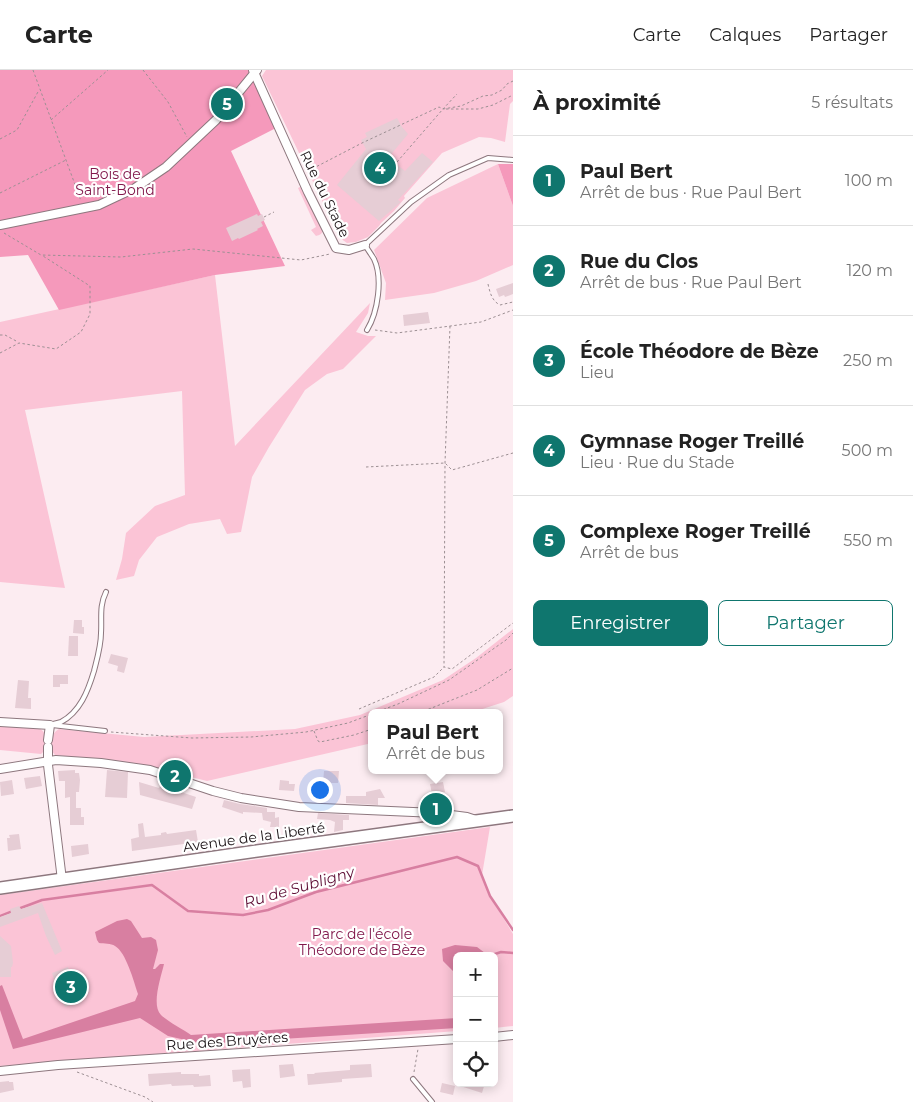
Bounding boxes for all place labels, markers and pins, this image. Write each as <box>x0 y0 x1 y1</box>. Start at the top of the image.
pin: 5 <box>211 85 243 123</box>
pin: 4 <box>364 149 396 187</box>
pin: 2 <box>159 757 191 795</box>
pin: 1 <box>420 790 452 828</box>
pin: 3 <box>55 968 87 1006</box>

